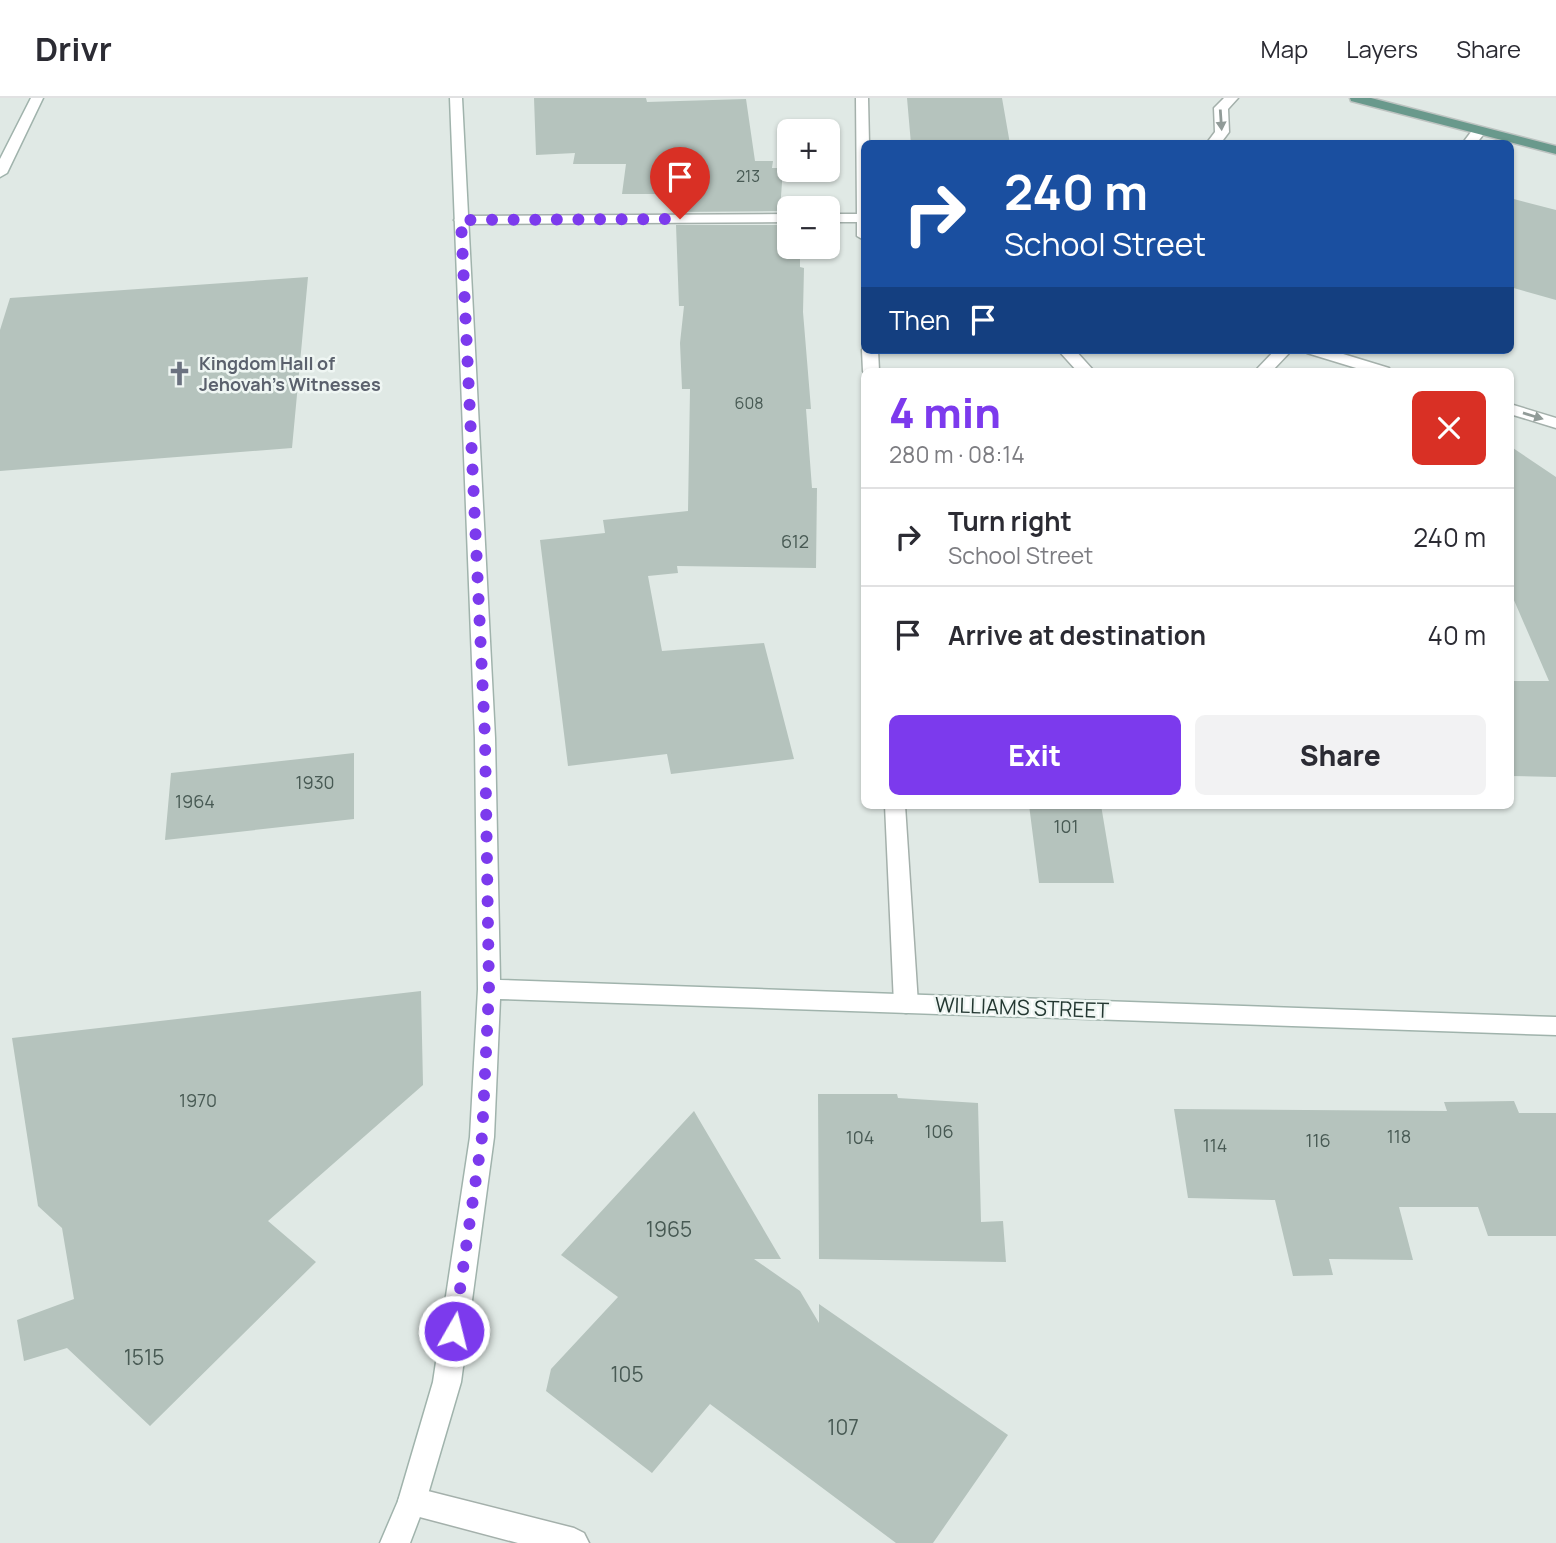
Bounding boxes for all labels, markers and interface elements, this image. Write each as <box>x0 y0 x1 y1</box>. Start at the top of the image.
text: Drivr <box>35 26 112 71</box>
text: Map <box>1261 32 1308 65</box>
text: Layers <box>1346 32 1418 65</box>
text: Share <box>1456 32 1521 65</box>
one-way arrow <box>1216 110 1227 132</box>
map controls <box>777 119 840 259</box>
button: + <box>777 119 840 182</box>
pin <box>650 147 710 219</box>
icon: arrive <box>661 158 699 196</box>
text: 240 m <box>1004 158 1148 225</box>
house number: 213 <box>736 165 760 187</box>
icon: right <box>889 168 980 259</box>
button: − <box>777 196 840 259</box>
text: School Street <box>1004 222 1206 266</box>
icon: arrive <box>964 301 1002 339</box>
text: Then <box>889 302 950 338</box>
place label: Kingdom Hall of Jehovah’s Witnesses <box>199 351 381 396</box>
church icon: Kingdom Hall of Jehovah’s Witnesses <box>165 360 193 388</box>
text: 4 min <box>889 383 1001 441</box>
button: close <box>1412 391 1486 465</box>
house number: 608 <box>735 392 763 414</box>
one-way arrow <box>1523 411 1544 421</box>
text: 280 m · 08:14 <box>889 438 1025 470</box>
text: Turn right <box>948 503 1072 539</box>
icon: right <box>889 518 927 556</box>
text: 240 m <box>1413 519 1486 555</box>
house number: 612 <box>781 529 809 553</box>
text: School Street <box>948 539 1093 571</box>
icon: arrive <box>889 616 927 654</box>
text: Arrive at destination <box>948 617 1206 653</box>
text: 40 m <box>1428 617 1486 653</box>
button: Exit <box>889 715 1181 795</box>
button: Share <box>1195 715 1486 795</box>
house number: 1930 <box>295 770 335 794</box>
house number: 1964 <box>175 789 215 813</box>
house number: 101 <box>1053 814 1079 838</box>
street label: WILLIAMS STREET <box>935 990 1110 1024</box>
house number: 1970 <box>179 1088 217 1112</box>
house number: 106 <box>924 1119 954 1143</box>
house number: 118 <box>1387 1124 1411 1148</box>
house number: 104 <box>846 1125 874 1149</box>
house number: 116 <box>1305 1128 1331 1152</box>
house number: 114 <box>1203 1133 1227 1157</box>
house number: 1965 <box>646 1215 692 1243</box>
position arrow <box>417 1294 491 1368</box>
house number: 1515 <box>124 1343 164 1371</box>
house number: 105 <box>610 1360 644 1388</box>
house number: 107 <box>827 1413 859 1441</box>

